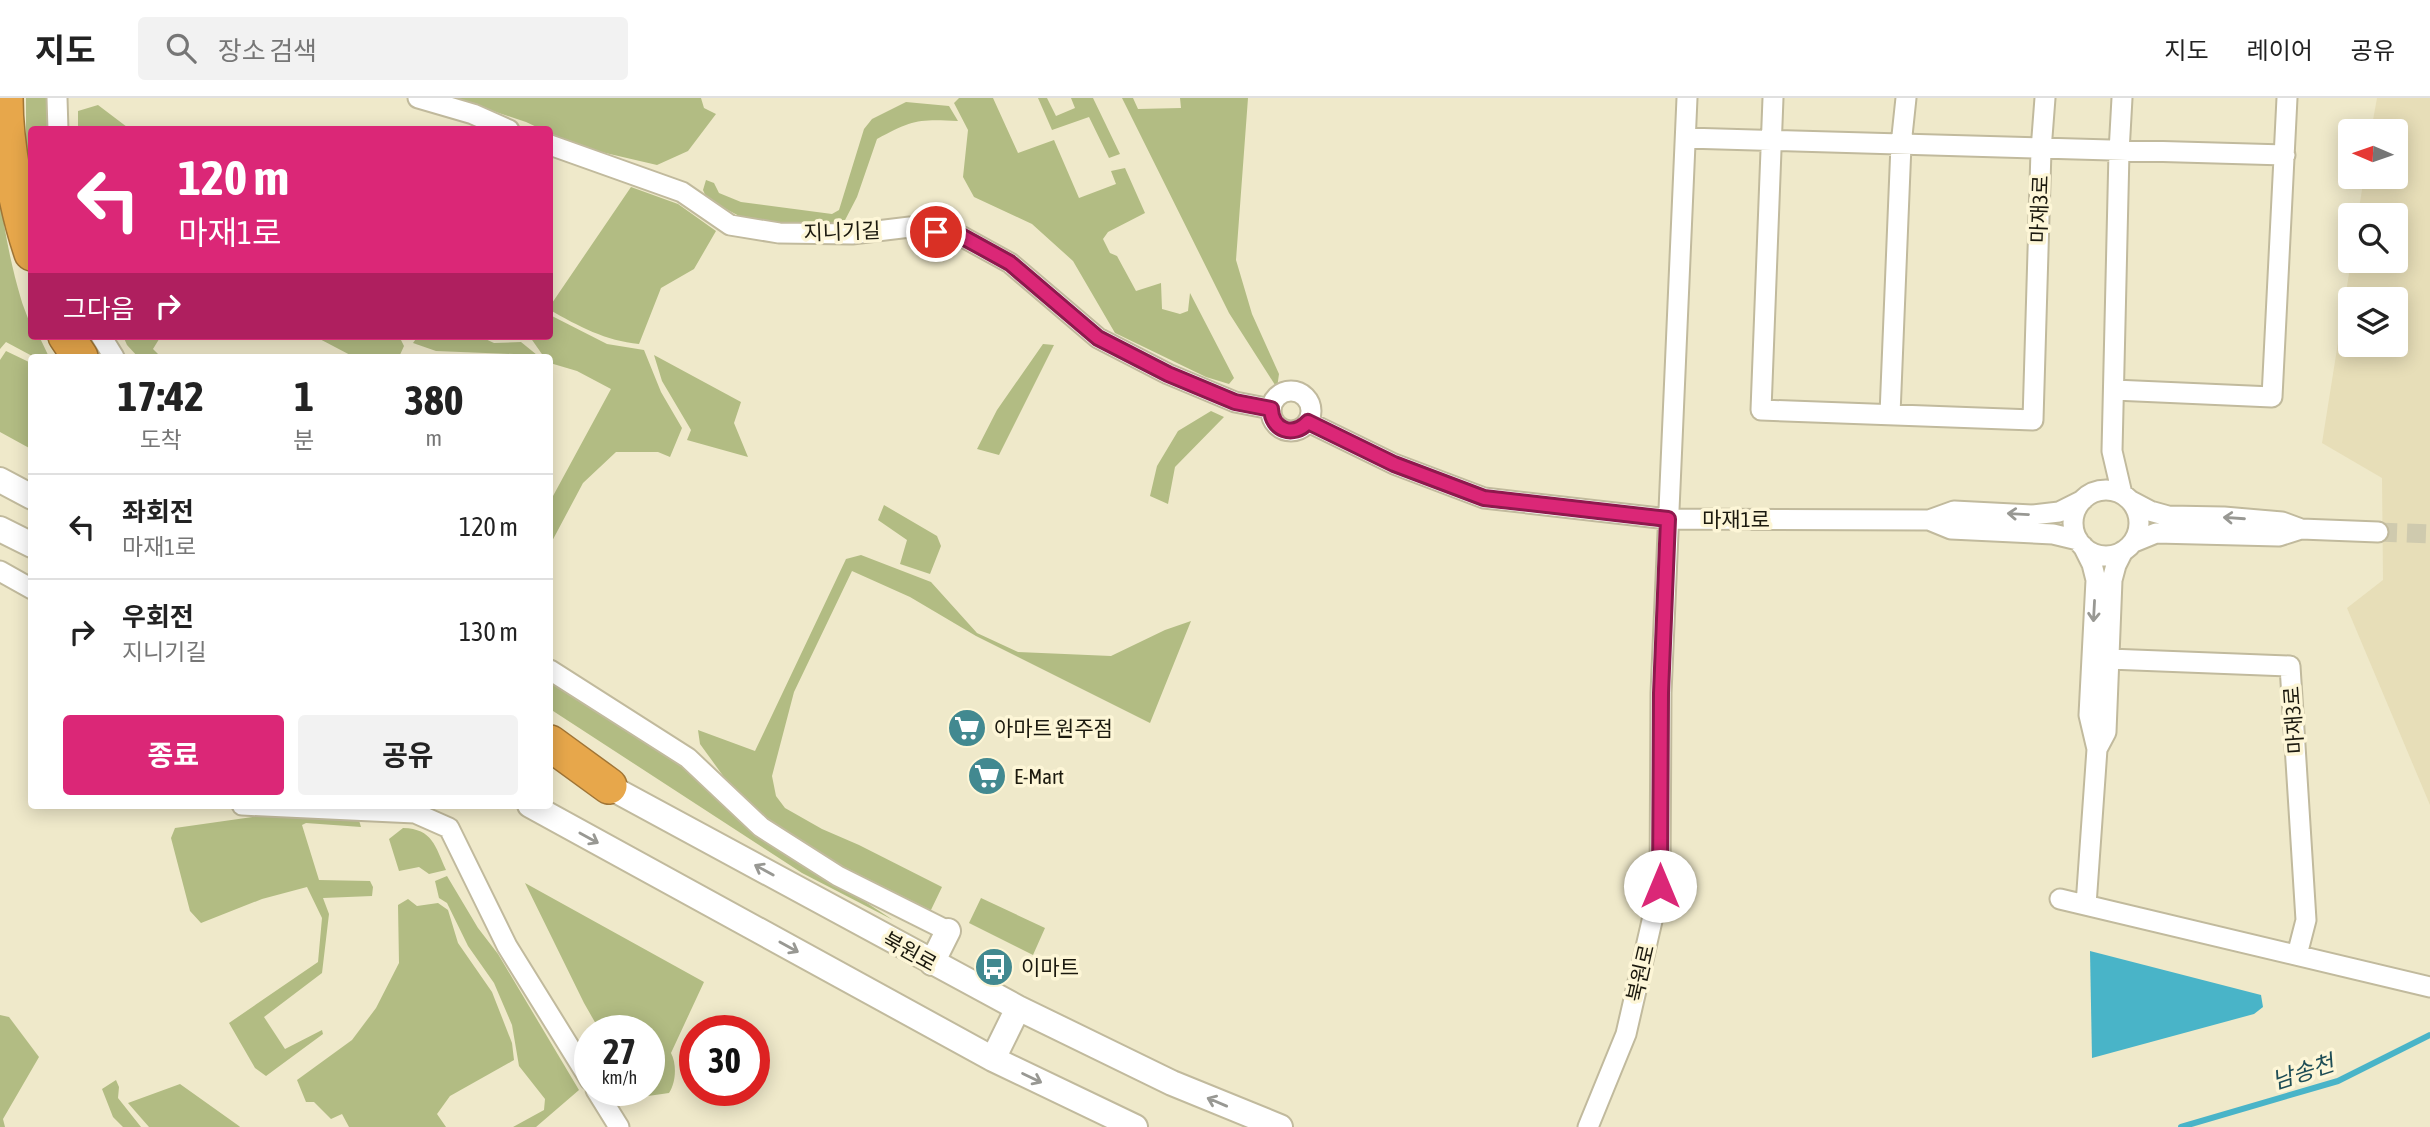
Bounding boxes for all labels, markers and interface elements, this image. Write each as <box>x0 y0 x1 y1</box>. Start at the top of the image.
search box <box>138 17 628 80</box>
icon: search <box>162 29 200 67</box>
text: 지도 <box>35 31 96 69</box>
text: 장소 검색 <box>218 36 317 66</box>
text: 지도 <box>2164 37 2209 64</box>
text: 레이어 <box>2247 37 2313 64</box>
text: 공유 <box>2351 37 2395 64</box>
north arrow <box>2338 119 2408 189</box>
map controls <box>2338 119 2408 357</box>
text: 120 m <box>178 149 289 205</box>
icon: left <box>63 154 154 245</box>
street label: 마재3로 <box>2026 175 2052 243</box>
pin <box>906 202 966 262</box>
button: search <box>2338 203 2408 273</box>
icon: arrive <box>917 213 955 251</box>
text: 마재1로 <box>178 214 281 251</box>
street label: 지니기길 <box>803 218 881 244</box>
icon: right <box>149 287 187 325</box>
button: layers <box>2338 287 2408 357</box>
text: 그다음 <box>63 294 135 324</box>
text: 17:42 <box>118 372 204 420</box>
text: 1 <box>294 372 314 420</box>
text: 380 <box>404 376 463 424</box>
text: m <box>426 425 442 451</box>
text: 도착 <box>140 427 182 453</box>
text: 분 <box>294 427 315 453</box>
text: 좌회전 <box>122 497 194 527</box>
street label: 마재1로 <box>1702 507 1770 531</box>
icon: left <box>63 508 101 546</box>
one-way arrow <box>2006 508 2029 521</box>
one-way arrow <box>2223 511 2246 524</box>
text: 120 m <box>459 512 518 542</box>
text: 마재1로 <box>122 534 196 560</box>
one-way arrow <box>2087 600 2100 622</box>
text: 우회전 <box>122 602 194 632</box>
icon: right <box>63 613 101 651</box>
text: 130 m <box>459 617 518 647</box>
text: 지니기길 <box>122 639 207 665</box>
street label: 마재3로 <box>2279 685 2307 755</box>
supermarket icon: 아마트 원주점 <box>946 707 988 749</box>
button: 종료 <box>63 715 284 795</box>
button: 공유 <box>298 715 518 795</box>
place label: 아마트 원주점 <box>994 716 1113 740</box>
supermarket icon: E-Mart <box>966 755 1008 797</box>
place label: E-Mart <box>1014 764 1064 788</box>
one-way arrow <box>579 831 599 845</box>
position arrow <box>1623 849 1697 923</box>
one-way arrow <box>754 863 775 877</box>
street label: 북원로 <box>879 926 941 976</box>
one-way arrow <box>778 941 799 954</box>
street label: 북원로 <box>1622 942 1658 1004</box>
bus stop icon: 이마트 <box>973 946 1015 988</box>
place label: 이마트 <box>1021 955 1079 979</box>
speed limit sign: 30 <box>679 1015 770 1106</box>
text: 27 <box>603 1031 636 1071</box>
water label: 남송천 <box>2269 1049 2340 1094</box>
text: km/h <box>602 1067 637 1088</box>
one-way arrow <box>1021 1072 1042 1085</box>
one-way arrow <box>1207 1094 1228 1107</box>

